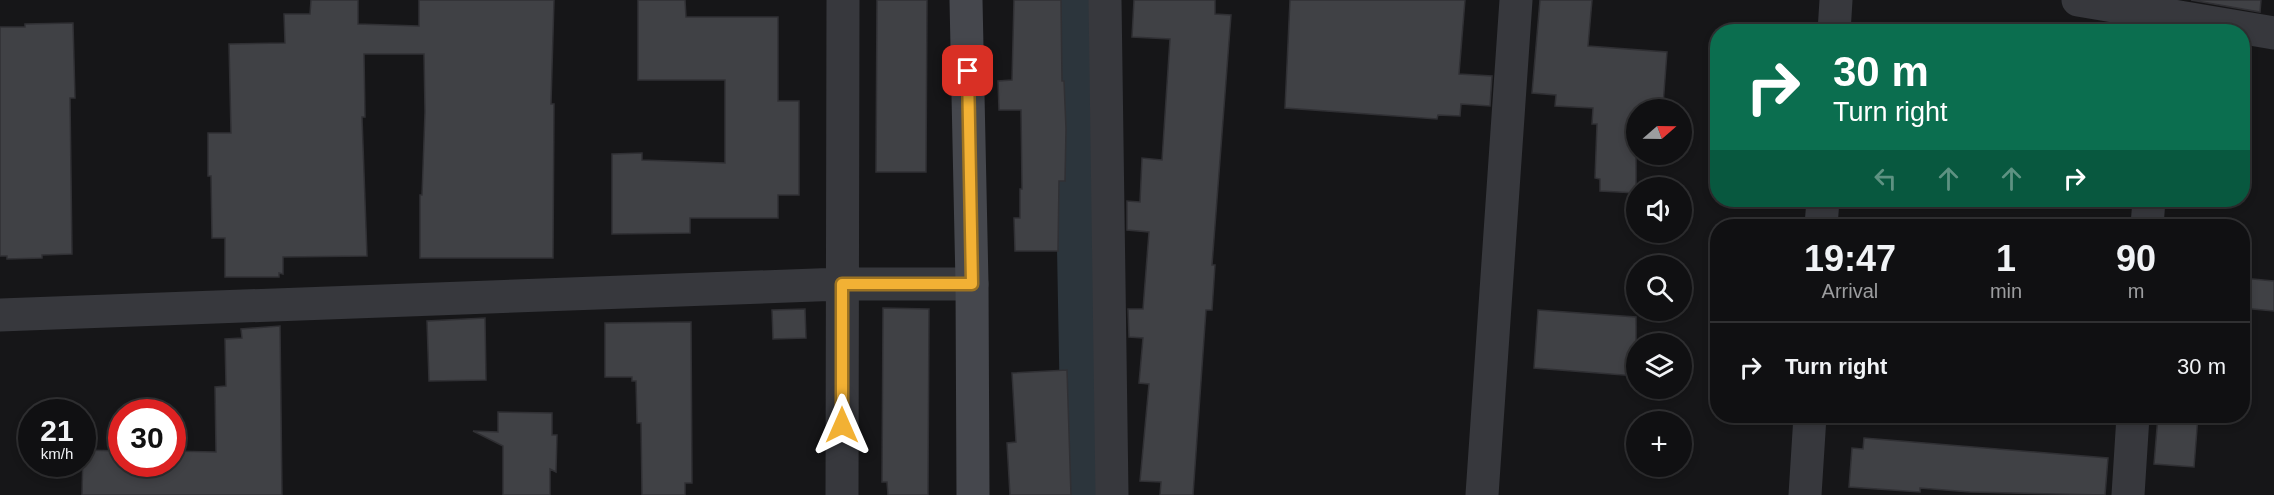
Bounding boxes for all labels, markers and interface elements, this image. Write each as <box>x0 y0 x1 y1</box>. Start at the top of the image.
pin <box>942 45 993 96</box>
icon: right <box>1734 48 1812 126</box>
text: 30 m <box>1833 48 1929 95</box>
icon: arrive <box>951 54 984 87</box>
text: Turn right <box>1833 97 1948 127</box>
north arrow <box>1626 99 1692 165</box>
map controls <box>1626 99 1692 477</box>
icon: left <box>1869 162 1902 195</box>
icon: ahead <box>1932 162 1965 195</box>
icon: ahead <box>1995 162 2028 195</box>
icon: right <box>2058 162 2091 195</box>
button: sound <box>1626 177 1692 243</box>
text: 19:47 <box>1804 238 1896 279</box>
text: 1 <box>1996 238 2016 279</box>
text: 90 <box>2116 238 2156 279</box>
button: search <box>1626 255 1692 321</box>
text: Arrival <box>1822 280 1878 302</box>
text: min <box>1990 280 2022 302</box>
text: m <box>2128 280 2144 302</box>
button: layers <box>1626 333 1692 399</box>
icon: right <box>1734 351 1767 384</box>
text: Turn right <box>1785 354 1887 379</box>
text: 30 m <box>2177 354 2226 379</box>
position arrow <box>810 393 874 457</box>
speed limit sign: 30 <box>108 399 186 477</box>
button: + <box>1626 411 1692 477</box>
text: 21 <box>40 414 74 447</box>
text: km/h <box>41 445 73 462</box>

